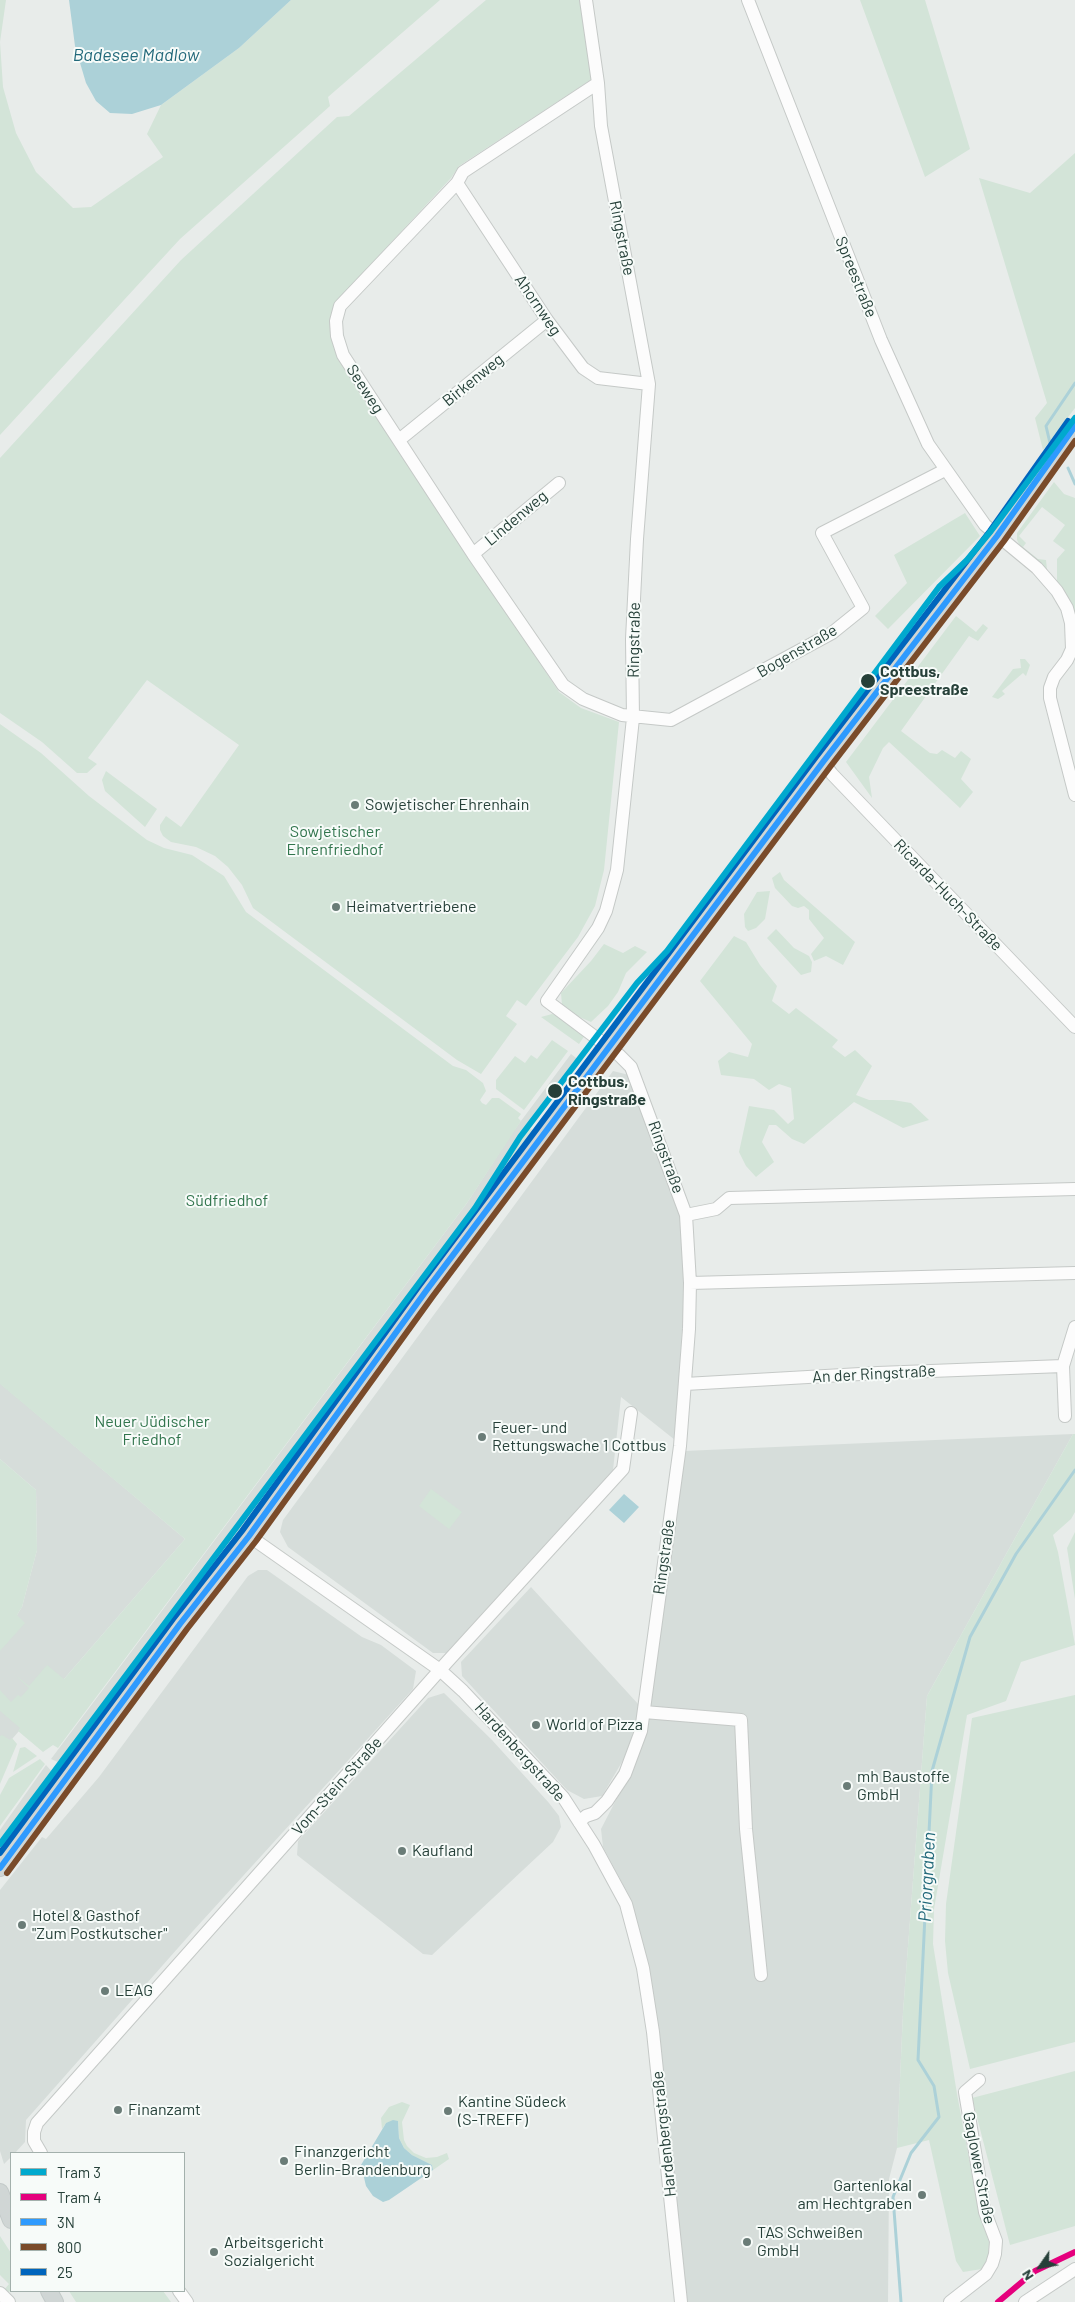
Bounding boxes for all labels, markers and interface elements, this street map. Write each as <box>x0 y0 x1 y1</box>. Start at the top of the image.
water label: Badesee Madlow <box>73 44 199 66</box>
street label: Ringstraße <box>605 199 639 277</box>
street label: Spreestraße <box>831 234 881 320</box>
street label: Ahornweg <box>511 271 565 339</box>
street label: Birkenweg <box>439 350 507 410</box>
street label: Seeweg <box>342 361 388 417</box>
street label: Lindenweg <box>481 486 551 550</box>
street label: Ringstraße <box>624 602 644 678</box>
street label: Bogenstraße <box>753 620 841 682</box>
place label: Cottbus, Spreestraße <box>880 662 968 700</box>
marker: Cottbus, Spreestraße <box>859 672 877 690</box>
place label: Sowjetischer Ehrenhain <box>365 795 529 815</box>
marker: Sowjetischer Ehrenhain <box>349 799 361 811</box>
park label: Sowjetischer Ehrenfriedhof <box>287 822 383 860</box>
street label: Ricarda-Huch-Straße <box>890 835 1006 955</box>
place label: Heimatvertriebene <box>346 897 477 917</box>
marker: Heimatvertriebene <box>330 901 342 913</box>
place label: Cottbus, Ringstraße <box>568 1072 646 1110</box>
marker: Cottbus, Ringstraße <box>546 1082 564 1100</box>
street label: Ringstraße <box>644 1118 688 1196</box>
park label: Südfriedhof <box>186 1191 268 1211</box>
street label: An der Ringstraße <box>812 1361 936 1387</box>
park label: Neuer Jüdischer Friedhof <box>94 1412 210 1450</box>
place label: Feuer- und Rettungswache 1 Cottbus <box>492 1418 667 1456</box>
marker: Feuer- und Rettungswache 1 Cottbus <box>476 1431 488 1443</box>
street label: Ringstraße <box>649 1518 679 1596</box>
street label: Hardenbergstraße <box>471 1699 569 1805</box>
place label: World of Pizza <box>546 1715 643 1735</box>
marker: World of Pizza <box>530 1719 542 1731</box>
street label: Vom-Stein-Straße <box>288 1733 386 1839</box>
place label: mh Baustoffe GmbH <box>857 1767 950 1805</box>
marker: mh Baustoffe GmbH <box>841 1780 853 1792</box>
water label: Priorgraben <box>914 1832 940 1922</box>
place label: Kaufland <box>412 1841 473 1861</box>
marker: Kaufland <box>396 1845 408 1857</box>
place label: Hotel & Gasthof "Zum Postkutscher" <box>32 1906 167 1944</box>
marker: Hotel & Gasthof "Zum Postkutscher" <box>16 1919 28 1931</box>
place label: LEAG <box>115 1981 153 2001</box>
marker: LEAG <box>99 1985 111 1997</box>
street label: Hardenbergstraße <box>648 2070 680 2198</box>
place label: Kantine Südeck (S-TREFF) <box>458 2092 566 2130</box>
place label: Finanzamt <box>128 2100 201 2120</box>
marker: Finanzamt <box>112 2104 124 2116</box>
marker: Kantine Südeck (S-TREFF) <box>442 2105 454 2117</box>
street label: Gaglower Straße <box>959 2110 999 2226</box>
place label: Finanzgericht Berlin-Brandenburg <box>294 2142 431 2180</box>
legend <box>10 2152 185 2292</box>
marker: Finanzgericht Berlin-Brandenburg <box>278 2155 290 2167</box>
text: Tram 3 <box>57 2163 101 2181</box>
place label: Gartenlokal am Hechtgraben <box>797 2176 912 2214</box>
text: Tram 4 <box>57 2188 102 2206</box>
marker: Gartenlokal am Hechtgraben <box>916 2189 928 2201</box>
text: 3N <box>57 2213 75 2231</box>
place label: TAS Schweißen GmbH <box>757 2223 863 2261</box>
place label: Arbeitsgericht Sozialgericht <box>224 2233 324 2271</box>
marker: TAS Schweißen GmbH <box>741 2236 753 2248</box>
text: 800 <box>57 2238 82 2256</box>
north arrow <box>1015 2242 1065 2292</box>
marker: Arbeitsgericht Sozialgericht <box>208 2246 220 2258</box>
text: 25 <box>57 2263 73 2281</box>
text: N <box>1017 2267 1037 2284</box>

